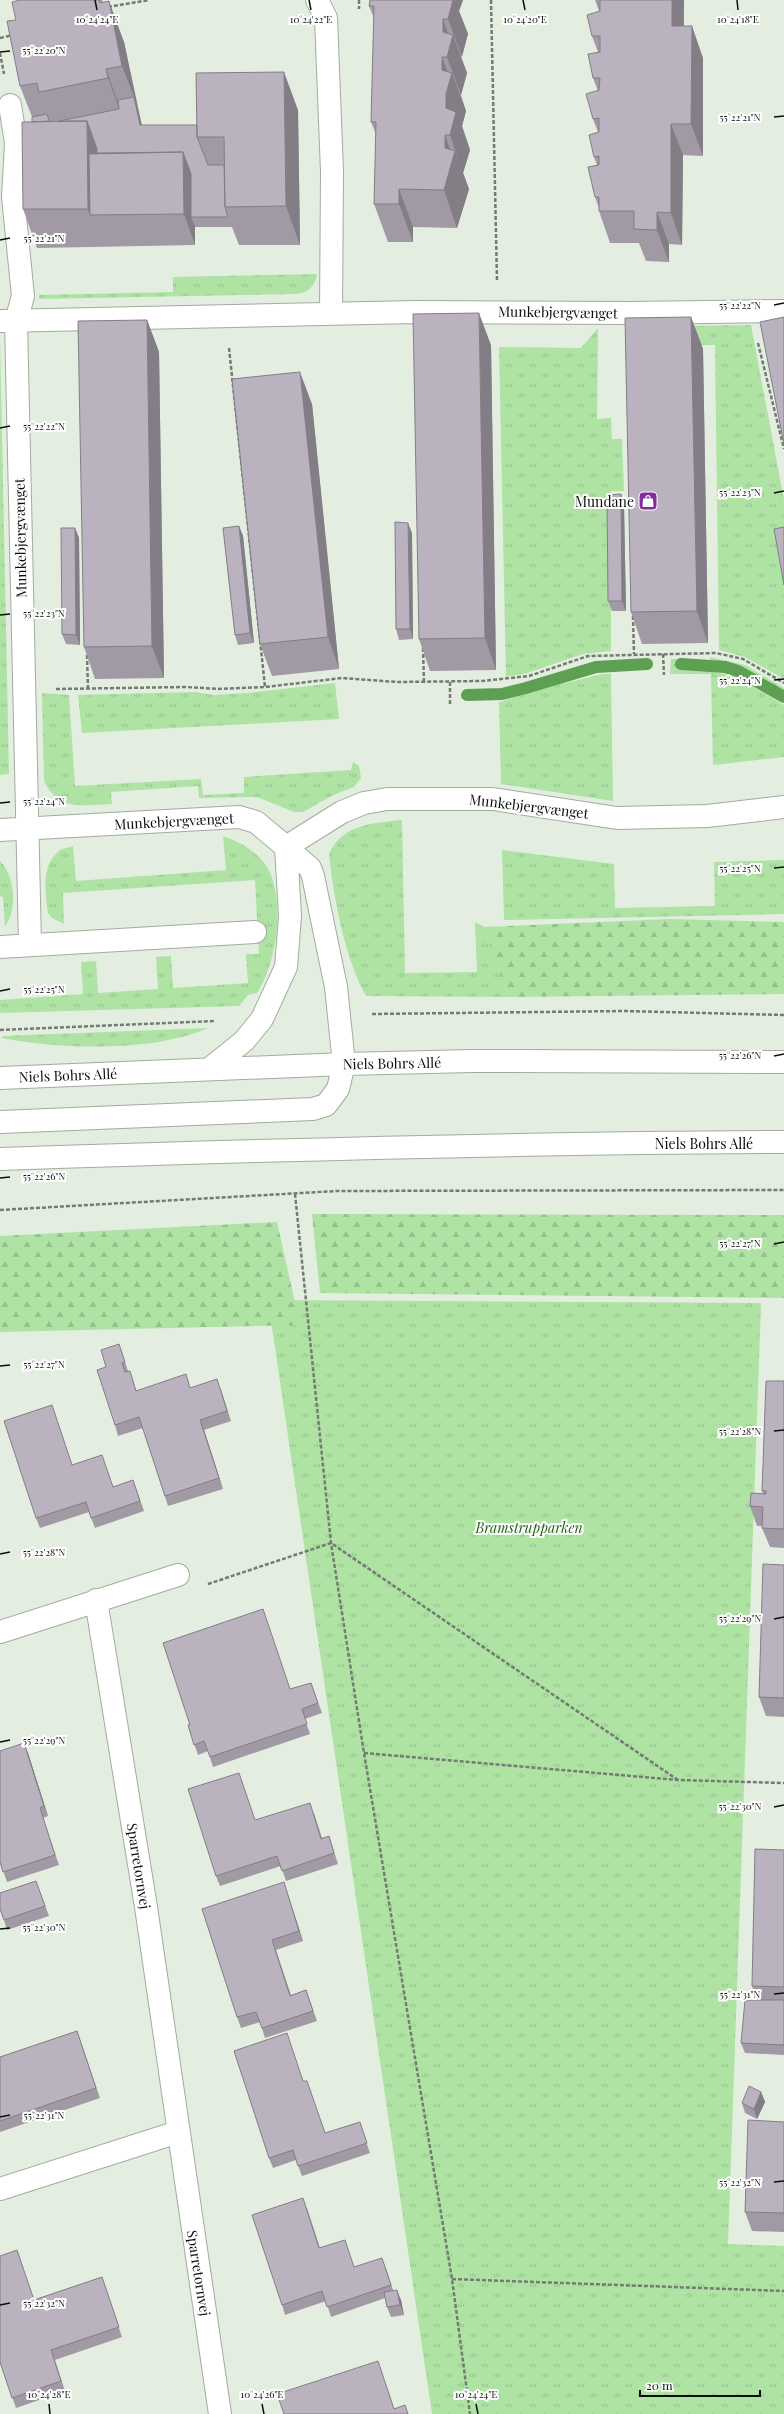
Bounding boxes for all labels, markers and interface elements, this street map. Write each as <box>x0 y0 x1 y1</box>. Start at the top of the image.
text: 10°24'24"E <box>76 12 118 26</box>
text: 10°24'22"E <box>290 12 332 26</box>
text: 10°24'20"E <box>503 12 547 26</box>
text: 10°24'18"E <box>717 12 759 26</box>
text: 55°22'20"N <box>22 43 66 57</box>
text: 55°22'21"N <box>719 110 761 124</box>
text: 55°22'21"N <box>23 231 65 245</box>
text: 55°22'22"N <box>719 298 761 312</box>
street label: Munkebjergvænget <box>498 301 619 323</box>
text: 55°22'22"N <box>23 419 65 433</box>
street label: Munkebjergvænget <box>9 477 31 598</box>
text: 55°22'23"N <box>719 485 761 499</box>
shop icon: Mundane <box>637 490 659 512</box>
place label: Mundane <box>575 492 634 511</box>
text: 55°22'23"N <box>23 606 65 620</box>
text: 55°22'24"N <box>719 673 761 687</box>
street label: Munkebjergvænget <box>468 789 591 823</box>
text: 55°22'24"N <box>23 794 65 808</box>
street label: Munkebjergvænget <box>114 808 235 834</box>
text: 55°22'25"N <box>719 861 761 875</box>
text: 55°22'25"N <box>23 982 65 996</box>
text: 55°22'26"N <box>719 1048 761 1062</box>
street label: Niels Bohrs Allé <box>343 1053 441 1073</box>
street label: Niels Bohrs Allé <box>18 1064 118 1086</box>
street label: Niels Bohrs Allé <box>655 1134 753 1153</box>
text: 55°22'26"N <box>23 1169 65 1183</box>
text: 55°22'27"N <box>719 1236 761 1250</box>
text: 55°22'27"N <box>23 1357 65 1371</box>
text: 55°22'28"N <box>719 1424 761 1438</box>
park label: Bramstrupparken <box>474 1518 583 1537</box>
text: 55°22'28"N <box>23 1545 65 1559</box>
text: 55°22'29"N <box>719 1611 761 1625</box>
text: 55°22'29"N <box>23 1733 65 1747</box>
text: 55°22'30"N <box>718 1799 762 1813</box>
street label: Sparretornvej <box>123 1822 155 1910</box>
text: 55°22'30"N <box>22 1920 66 1934</box>
text: 55°22'31"N <box>720 1987 760 2001</box>
text: 55°22'31"N <box>24 2108 64 2122</box>
text: 55°22'32"N <box>719 2175 761 2189</box>
street label: Sparretornvej <box>183 2229 215 2317</box>
text: 55°22'32"N <box>23 2296 65 2310</box>
scale bar <box>640 2372 760 2398</box>
text: 20 m <box>646 2377 673 2393</box>
text: 10°24'28"E <box>28 2387 70 2401</box>
text: 10°24'26"E <box>241 2387 283 2401</box>
text: 10°24'24"E <box>455 2387 497 2401</box>

